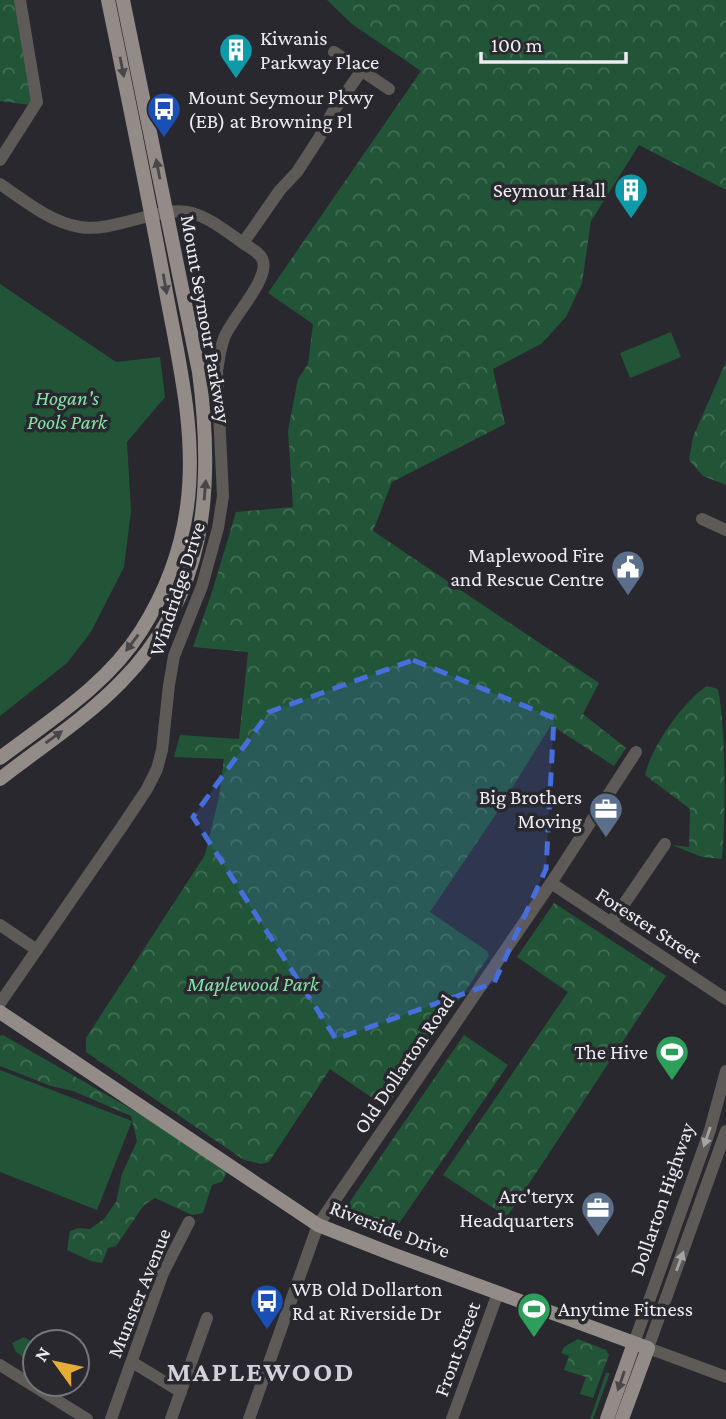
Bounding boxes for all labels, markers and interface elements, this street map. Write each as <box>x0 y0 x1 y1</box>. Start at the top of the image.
scale bar <box>481 21 626 65</box>
place label: Kiwanis Parkway Place <box>260 26 379 74</box>
building icon: Kiwanis Parkway Place <box>217 31 255 80</box>
text: 100 m <box>491 33 543 57</box>
one-way arrow <box>116 56 127 78</box>
place label: Mount Seymour Pkwy (EB) at Browning Pl <box>188 85 374 133</box>
bus stop icon: Mount Seymour Pkwy (EB) at Browning Pl <box>145 90 183 139</box>
one-way arrow <box>152 158 163 180</box>
building icon: Seymour Hall <box>612 171 650 220</box>
place label: Seymour Hall <box>493 178 606 202</box>
street label: Mount Seymour Parkway <box>176 213 236 425</box>
one-way arrow <box>159 273 170 295</box>
park label: Hogan's Pools Park <box>27 386 108 434</box>
one-way arrow <box>200 479 211 501</box>
street label: Windridge Drive <box>144 519 210 659</box>
place label: Maplewood Fire and Rescue Centre <box>450 543 604 591</box>
public building icon: Maplewood Fire and Rescue Centre <box>609 548 647 597</box>
one-way arrow <box>124 634 139 652</box>
one-way arrow <box>45 731 63 745</box>
place label: Big Brothers Moving <box>479 785 582 833</box>
office icon: Big Brothers Moving <box>587 790 625 839</box>
street label: Forester Street <box>592 882 707 969</box>
park label: Maplewood Park <box>186 972 320 996</box>
street label: Old Dollarton Road <box>349 990 459 1138</box>
sports icon: The Hive <box>653 1033 691 1082</box>
place label: The Hive <box>574 1040 648 1064</box>
street label: Dollarton Highway <box>625 1119 700 1279</box>
one-way arrow <box>701 1126 712 1147</box>
place label: Arc'teryx Headquarters <box>460 1184 574 1232</box>
office icon: Arc'teryx Headquarters <box>579 1189 617 1238</box>
street label: Riverside Drive <box>327 1195 453 1263</box>
street label: Munster Avenue <box>102 1225 176 1361</box>
one-way arrow <box>674 1250 685 1271</box>
place label: WB Old Dollarton Rd at Riverside Dr <box>292 1277 442 1325</box>
bus stop icon: WB Old Dollarton Rd at Riverside Dr <box>248 1282 286 1331</box>
sports icon: Anytime Fitness <box>515 1290 553 1339</box>
street label: Front Street <box>429 1297 486 1400</box>
place label: Anytime Fitness <box>558 1297 693 1321</box>
north arrow <box>21 1328 91 1398</box>
text: N <box>30 1343 55 1365</box>
district label: MAPLEWOOD <box>166 1356 356 1387</box>
one-way arrow <box>615 1371 626 1392</box>

